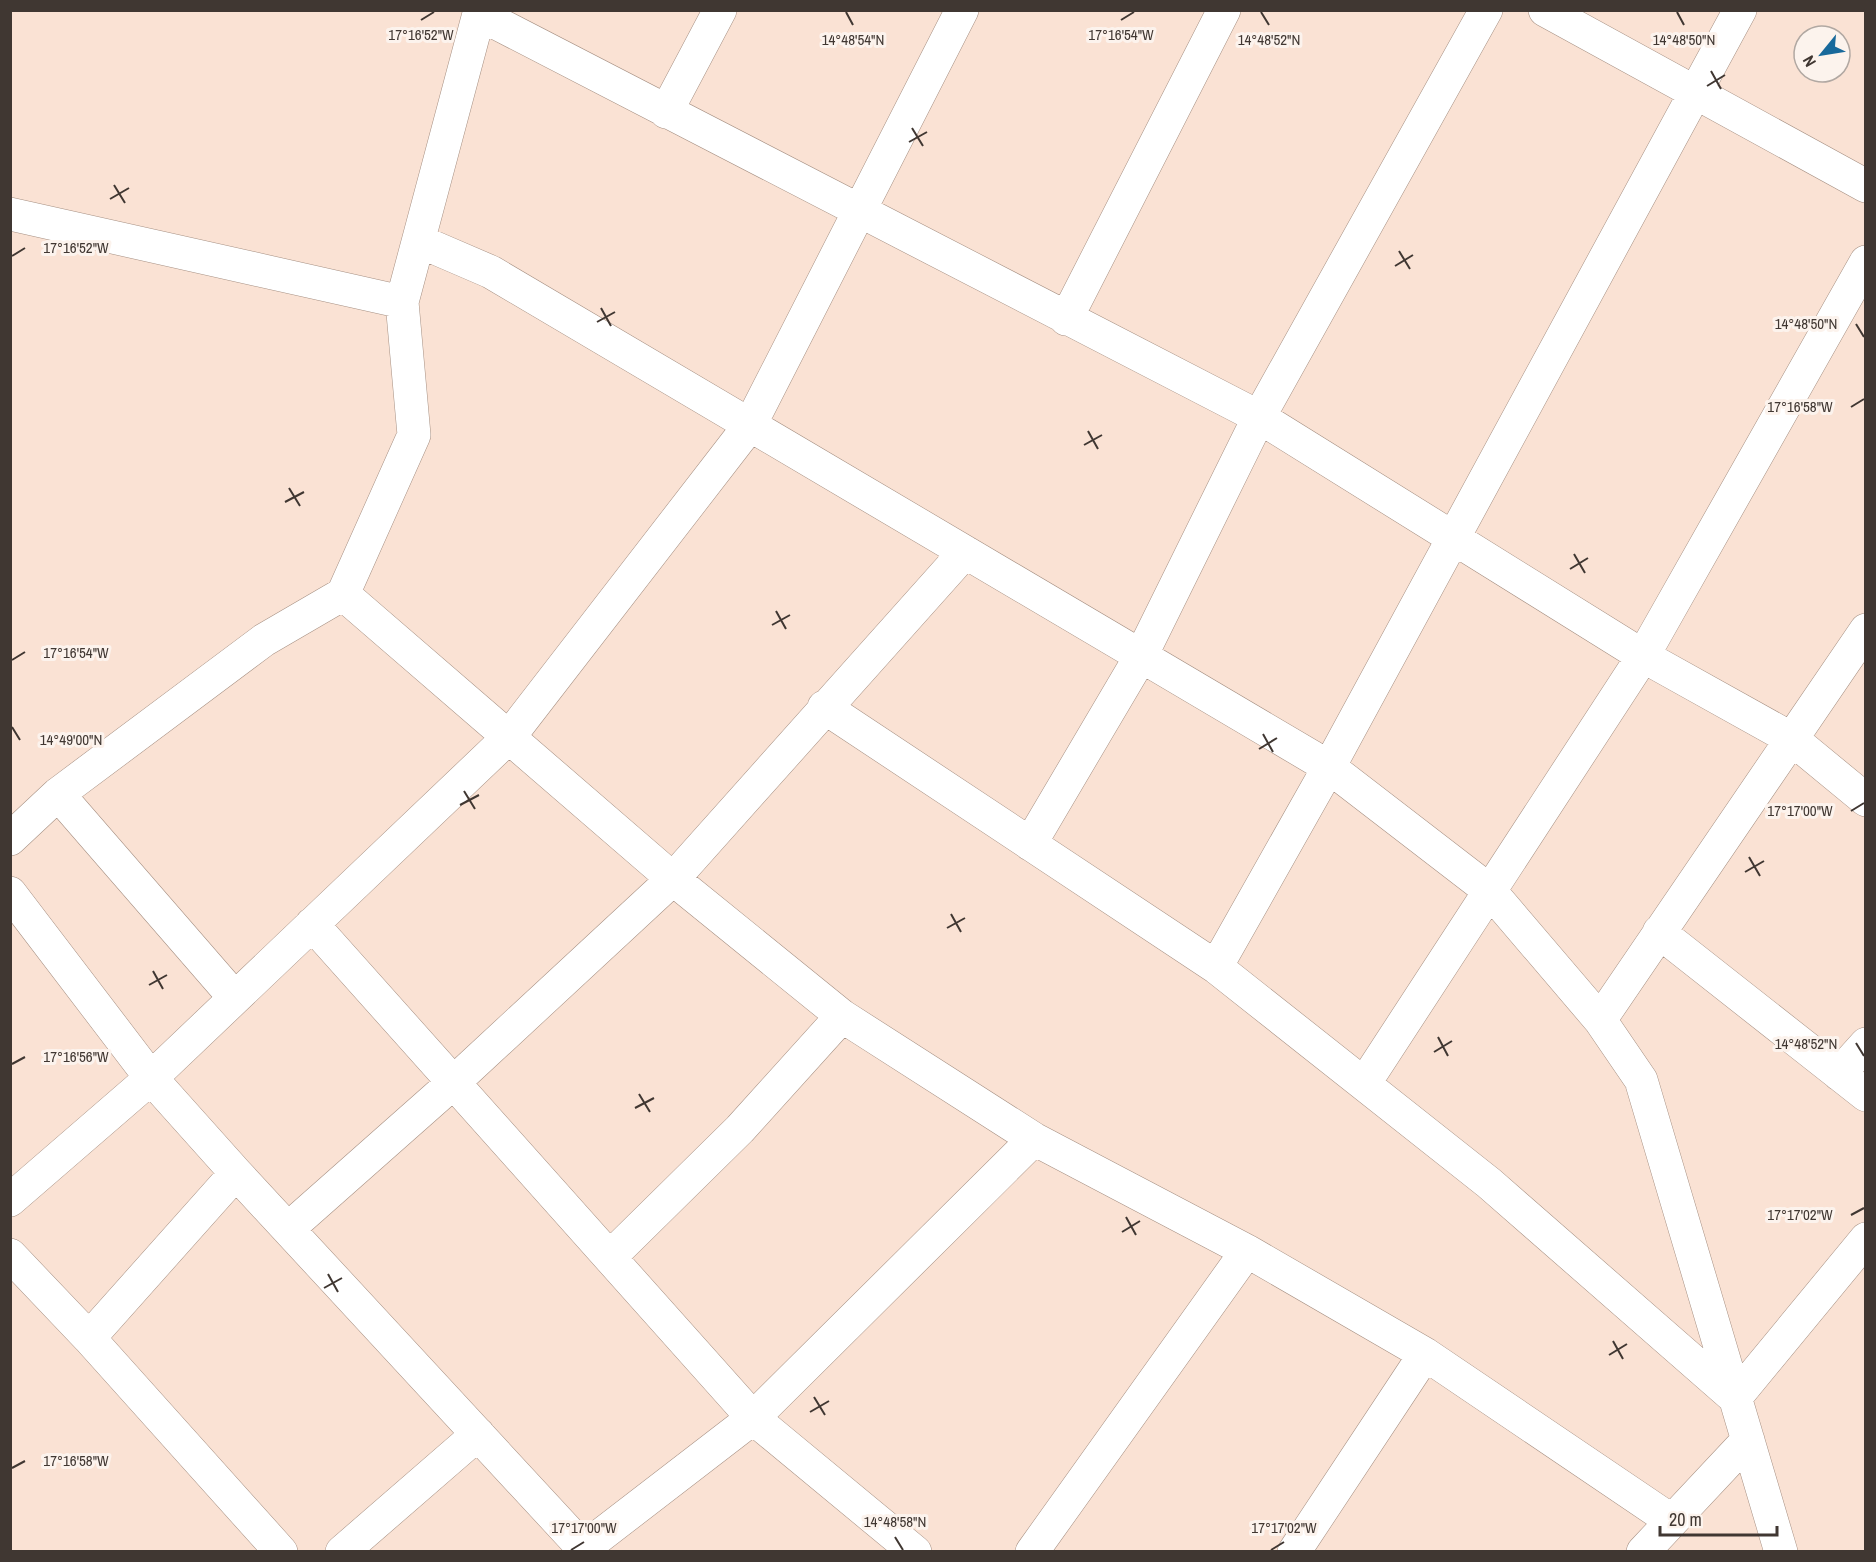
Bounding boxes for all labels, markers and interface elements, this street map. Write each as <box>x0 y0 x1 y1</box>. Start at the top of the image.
text: 17°16'52"W <box>388 24 454 45</box>
text: 17°16'54"W <box>1088 24 1154 45</box>
north arrow <box>1792 24 1852 84</box>
text: 14°48'54"N <box>822 29 884 50</box>
text: 14°48'52"N <box>1238 29 1300 50</box>
text: 14°48'50"N <box>1653 29 1715 50</box>
text: N <box>1797 52 1821 71</box>
text: 17°16'52"W <box>43 237 109 258</box>
text: 14°48'50"N <box>1775 313 1837 334</box>
text: 17°16'58"W <box>1767 396 1833 417</box>
text: 17°16'54"W <box>43 642 109 663</box>
text: 14°49'00"N <box>40 729 102 750</box>
text: 17°17'00"W <box>1767 800 1833 821</box>
text: 14°48'52"N <box>1775 1033 1837 1054</box>
text: 17°16'56"W <box>43 1046 109 1067</box>
text: 17°17'02"W <box>1767 1204 1833 1225</box>
text: 17°16'58"W <box>43 1450 109 1471</box>
scale bar <box>1660 1499 1777 1537</box>
text: 20 m <box>1669 1507 1702 1532</box>
text: 14°48'58"N <box>864 1511 926 1532</box>
text: 17°17'00"W <box>551 1517 617 1538</box>
text: 17°17'02"W <box>1251 1517 1317 1538</box>

